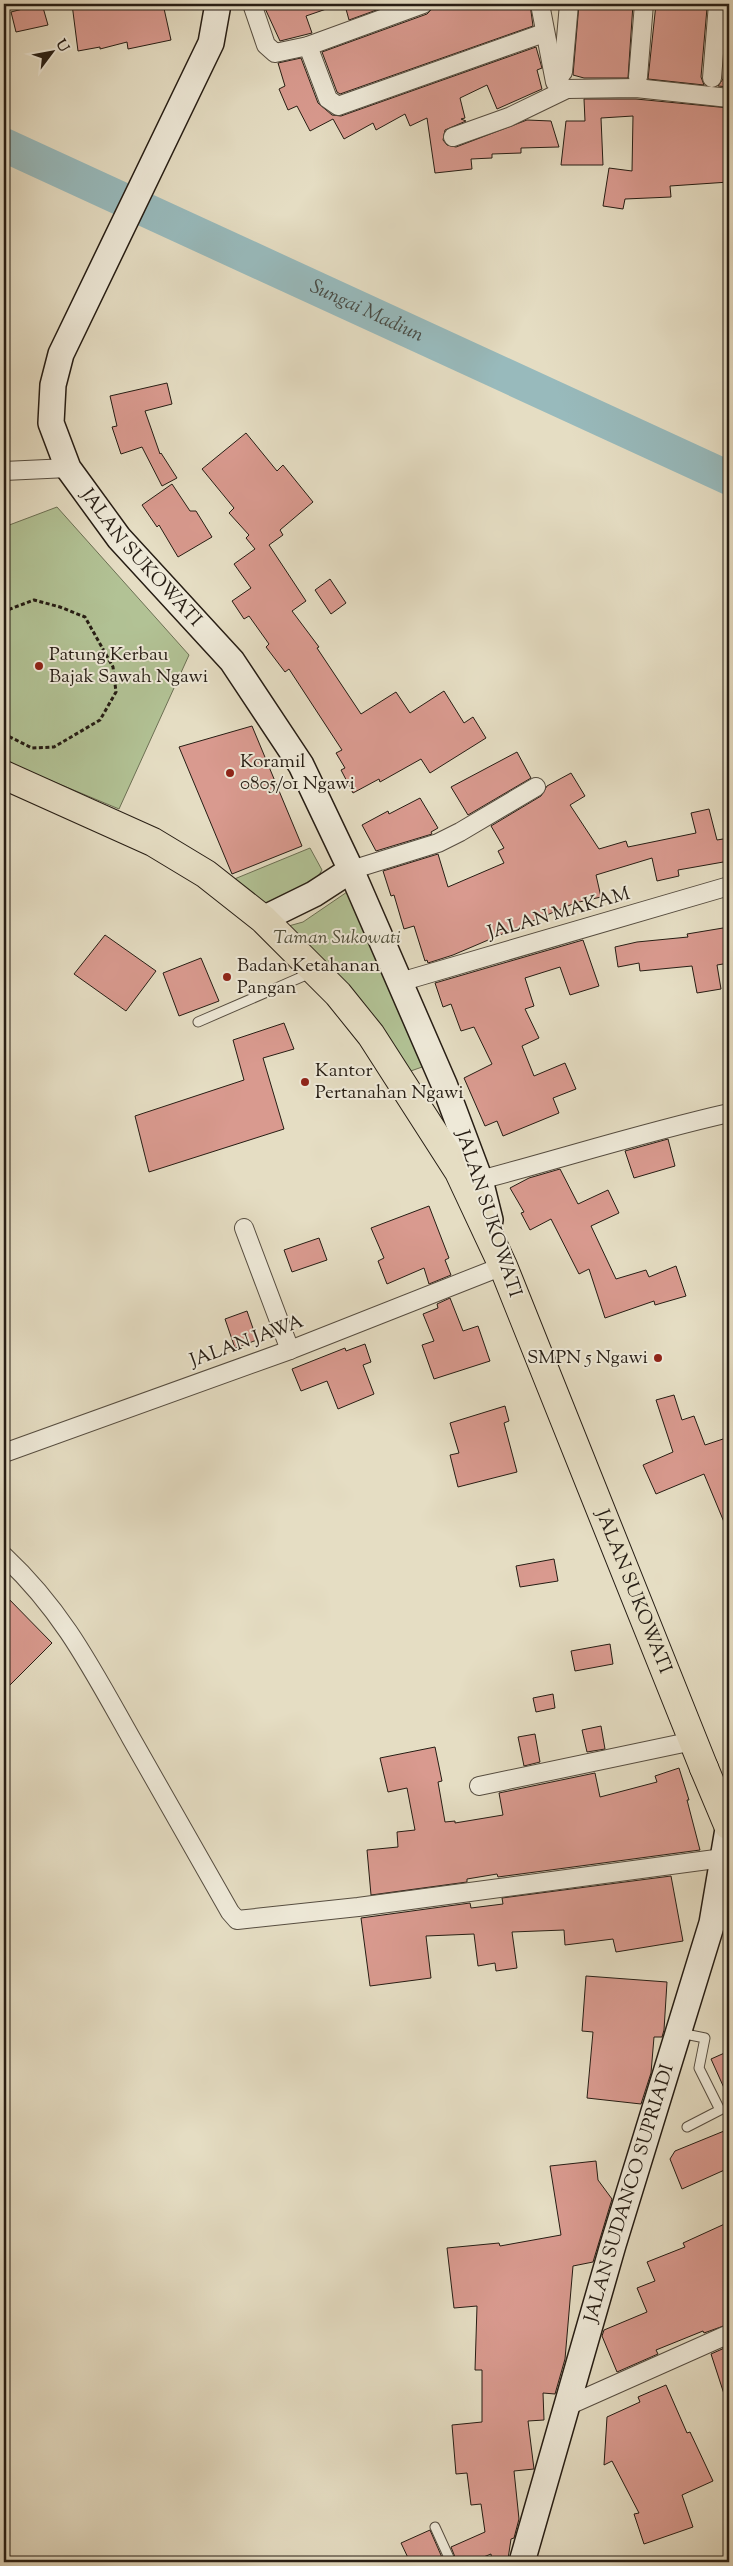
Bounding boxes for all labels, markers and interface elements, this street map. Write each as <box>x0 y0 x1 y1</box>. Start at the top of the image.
north arrow <box>28 28 78 78</box>
text: U <box>50 36 73 57</box>
water label: Sungai Madiun <box>305 273 429 350</box>
street label: JALAN SUKOWATI <box>73 482 208 633</box>
place label: Patung Kerbau Bajak Sawah Ngawi <box>49 642 208 691</box>
marker: Patung Kerbau Bajak Sawah Ngawi <box>33 660 45 672</box>
place label: Koramil 0805/01 Ngawi <box>240 749 355 798</box>
marker: Koramil 0805/01 Ngawi <box>224 767 236 779</box>
street label: JALAN MAKAM <box>484 881 634 947</box>
park label: Taman Sukowati <box>273 925 401 952</box>
place label: Badan Ketahanan Pangan <box>237 953 380 1002</box>
marker: Badan Ketahanan Pangan <box>221 971 233 983</box>
place label: Kantor Pertanahan Ngawi <box>315 1058 464 1107</box>
marker: Kantor Pertanahan Ngawi <box>299 1076 311 1088</box>
street label: JALAN SUKOWATI <box>448 1126 528 1301</box>
street label: JALAN JAWA <box>185 1309 308 1375</box>
place label: SMPN 5 Ngawi <box>527 1345 648 1372</box>
marker: SMPN 5 Ngawi <box>652 1352 664 1364</box>
street label: JALAN SUKOWATI <box>588 1505 678 1678</box>
street label: JALAN SUDANCO SUPRIADI <box>578 2061 681 2327</box>

